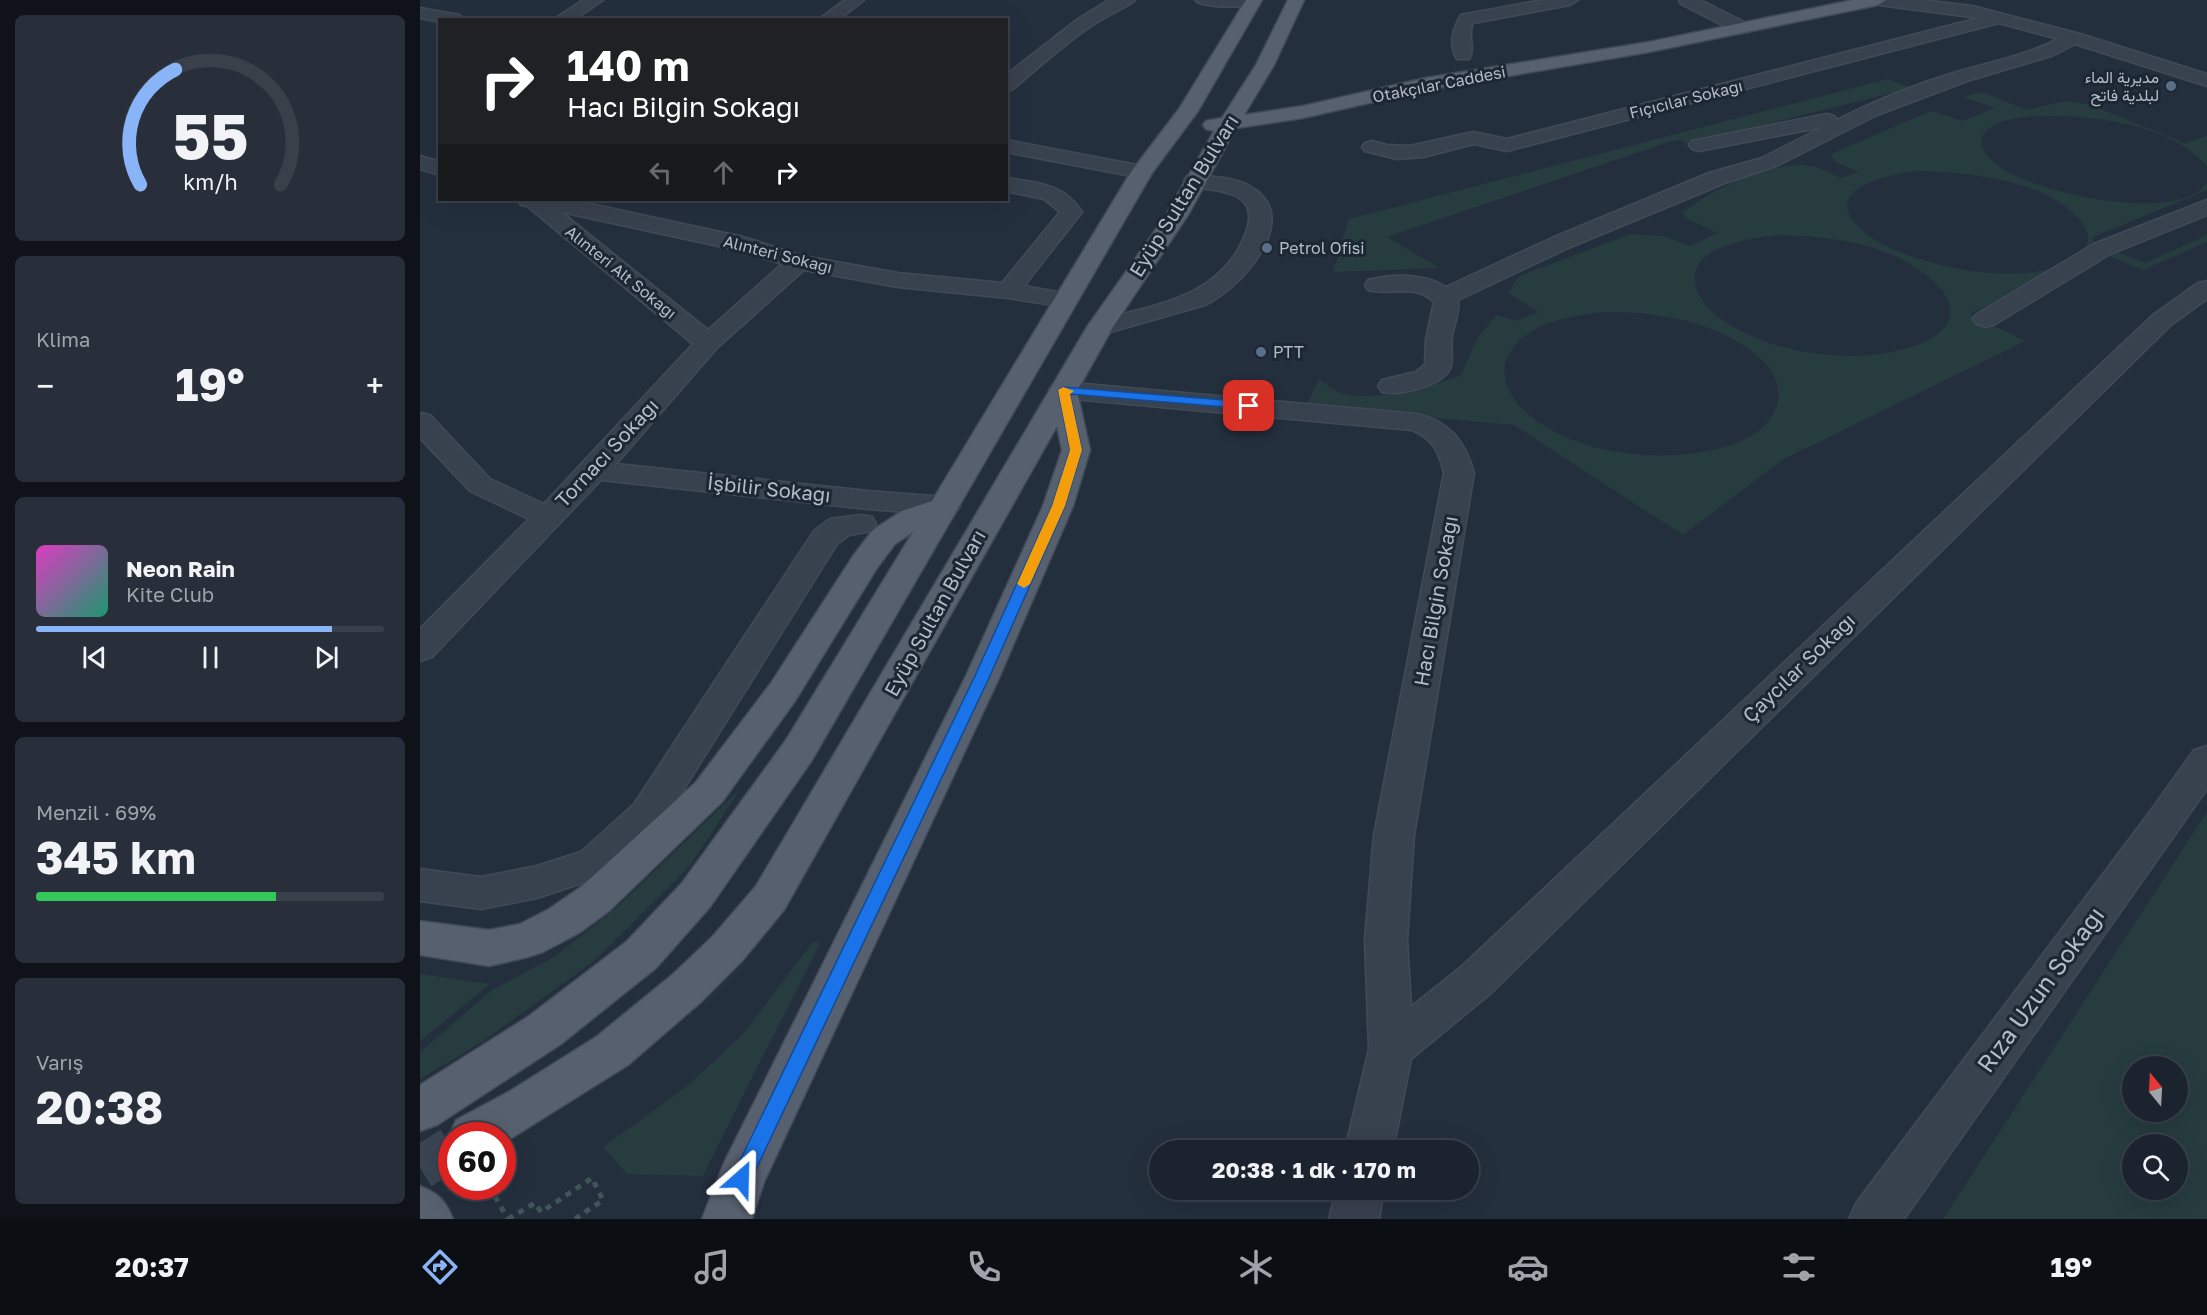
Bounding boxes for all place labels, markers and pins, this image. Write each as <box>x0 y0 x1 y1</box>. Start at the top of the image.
place label: مديرية الماء لبلدية فاتح <box>2085 67 2159 107</box>
marker: مديرية الماء لبلدية فاتح <box>2164 79 2178 93</box>
place label: Petrol Ofisi <box>1279 238 1365 258</box>
marker: Petrol Ofisi <box>1260 241 1274 255</box>
place label: PTT <box>1273 342 1304 362</box>
marker: PTT <box>1254 345 1268 359</box>
pin <box>1223 380 1274 431</box>

